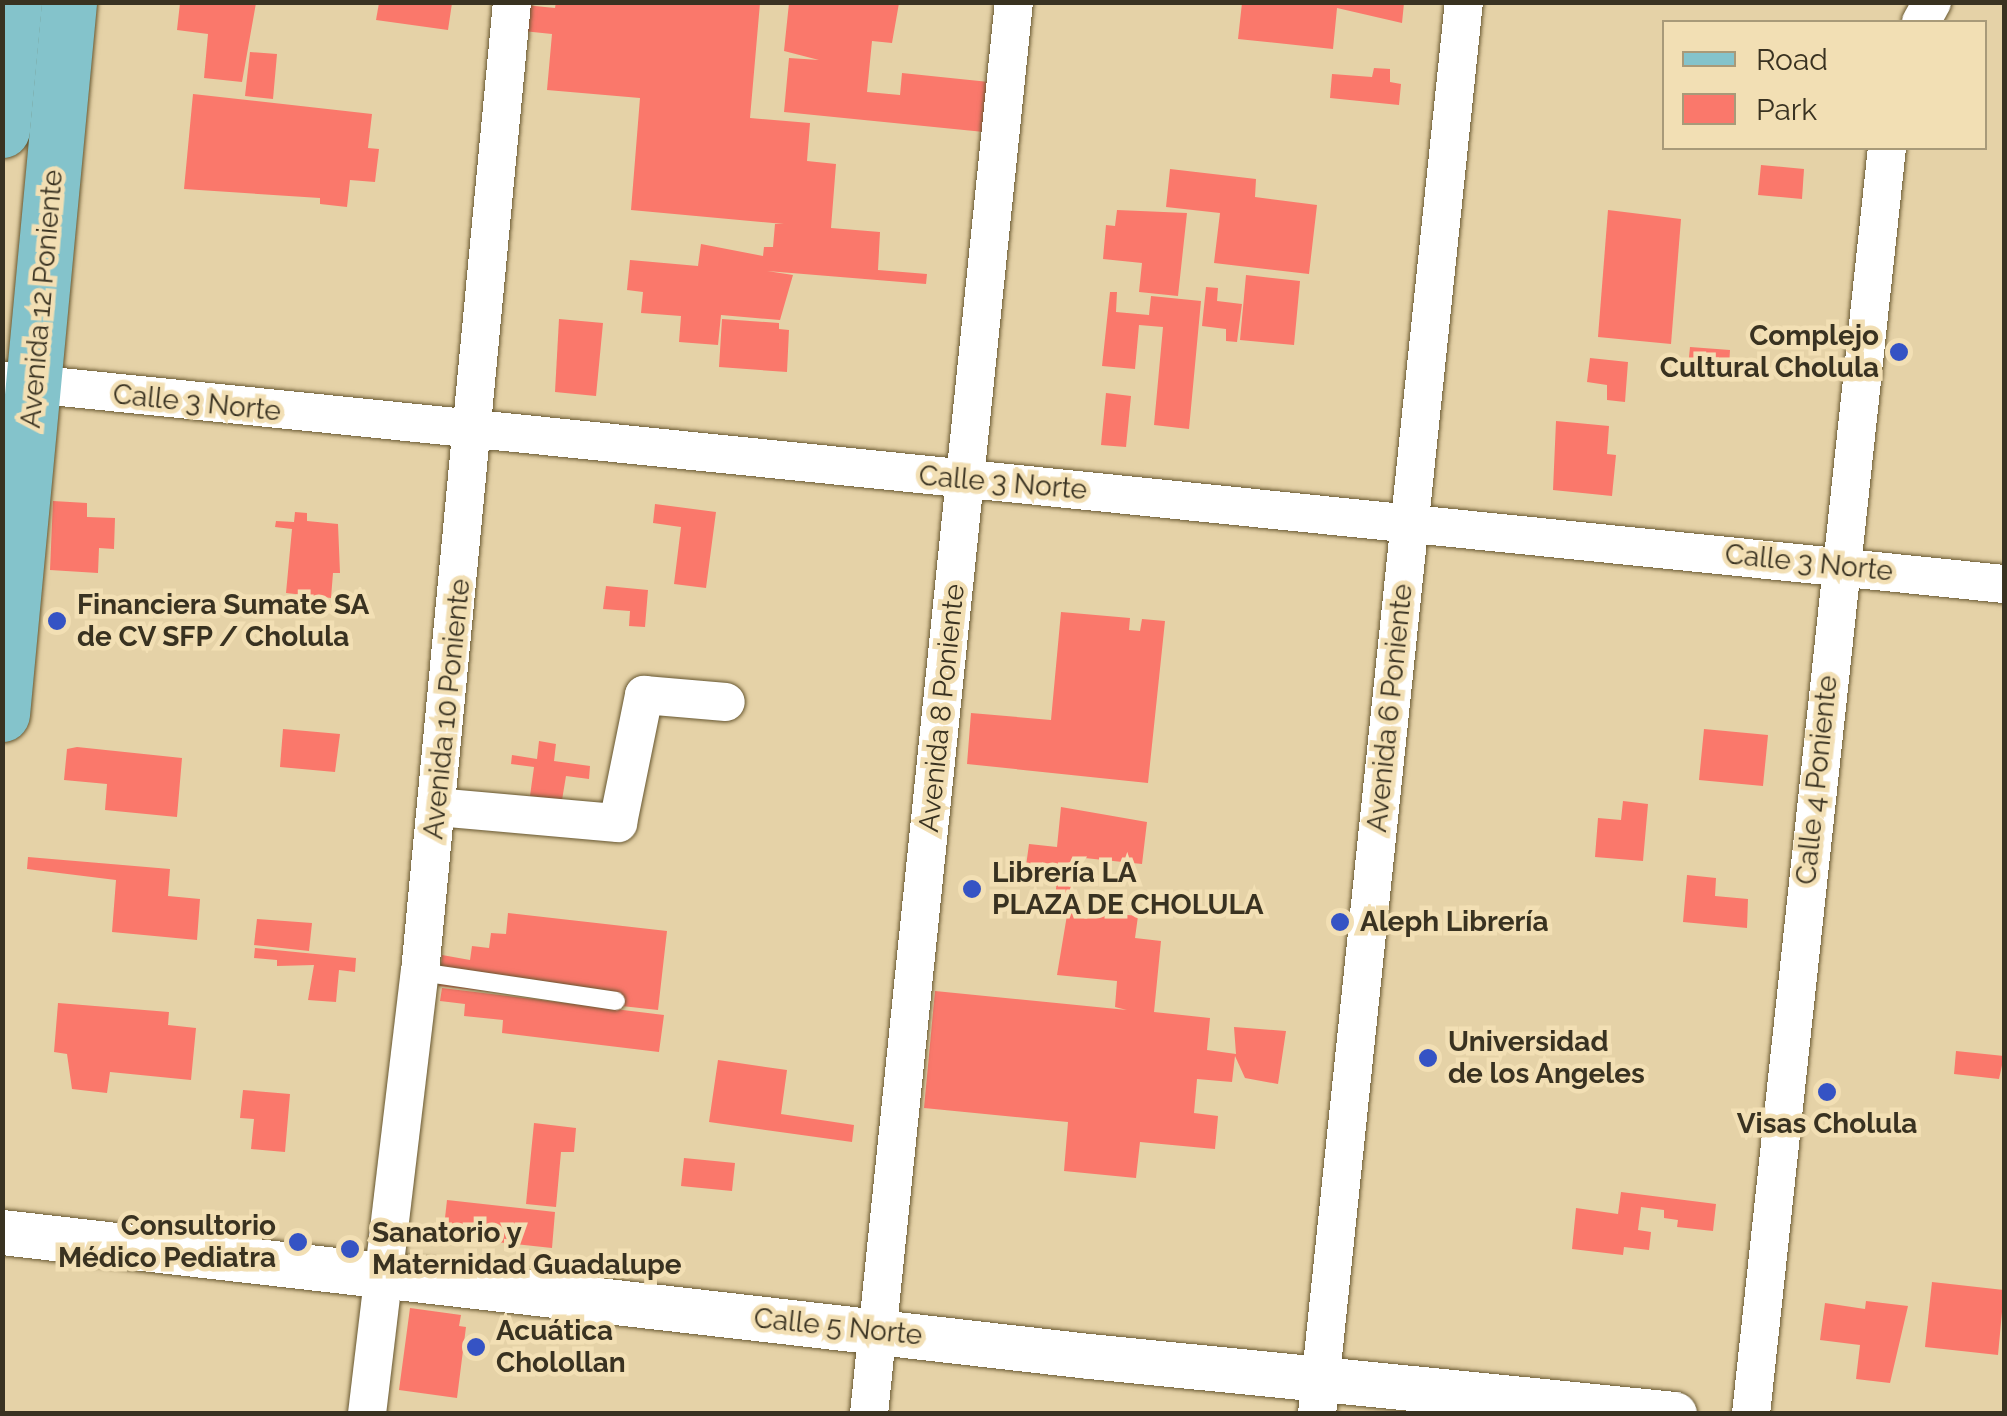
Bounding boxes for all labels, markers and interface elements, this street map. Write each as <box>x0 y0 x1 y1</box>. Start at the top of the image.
legend <box>1662 20 1987 150</box>
text: Road <box>1756 42 1828 77</box>
text: Park <box>1756 92 1817 127</box>
street label: Avenida 12 Poniente <box>14 168 70 430</box>
place label: Complejo Cultural Cholula <box>1659 319 1879 385</box>
marker: Complejo Cultural Cholula <box>1888 341 1910 363</box>
street label: Calle 3 Norte <box>111 377 283 429</box>
street label: Calle 3 Norte <box>917 459 1089 507</box>
street label: Calle 3 Norte <box>1723 537 1895 589</box>
street label: Avenida 10 Poniente <box>417 577 477 841</box>
street label: Avenida 8 Poniente <box>912 582 972 834</box>
street label: Avenida 6 Poniente <box>1360 582 1420 834</box>
place label: Financiera Sumate SA de CV SFP / Cholula <box>77 588 369 654</box>
marker: Financiera Sumate SA de CV SFP / Cholula <box>46 610 68 632</box>
street label: Calle 4 Poniente <box>1789 674 1845 886</box>
place label: Librería LA PLAZA DE CHOLULA <box>992 856 1265 922</box>
marker: Librería LA PLAZA DE CHOLULA <box>961 878 983 900</box>
place label: Aleph Librería <box>1360 905 1548 939</box>
marker: Aleph Librería <box>1329 911 1351 933</box>
place label: Universidad de los Angeles <box>1448 1025 1646 1091</box>
marker: Universidad de los Angeles <box>1417 1047 1439 1069</box>
marker: Visas Cholula <box>1816 1081 1838 1103</box>
place label: Visas Cholula <box>1737 1107 1917 1141</box>
place label: Consultorio Médico Pediatra <box>58 1209 276 1275</box>
place label: Sanatorio y Maternidad Guadalupe <box>372 1216 682 1282</box>
marker: Consultorio Médico Pediatra <box>285 1229 311 1255</box>
marker: Sanatorio y Maternidad Guadalupe <box>337 1236 363 1262</box>
street label: Calle 5 Norte <box>752 1301 924 1353</box>
place label: Acuática Cholollan <box>496 1314 626 1380</box>
marker: Acuática Cholollan <box>465 1336 487 1358</box>

